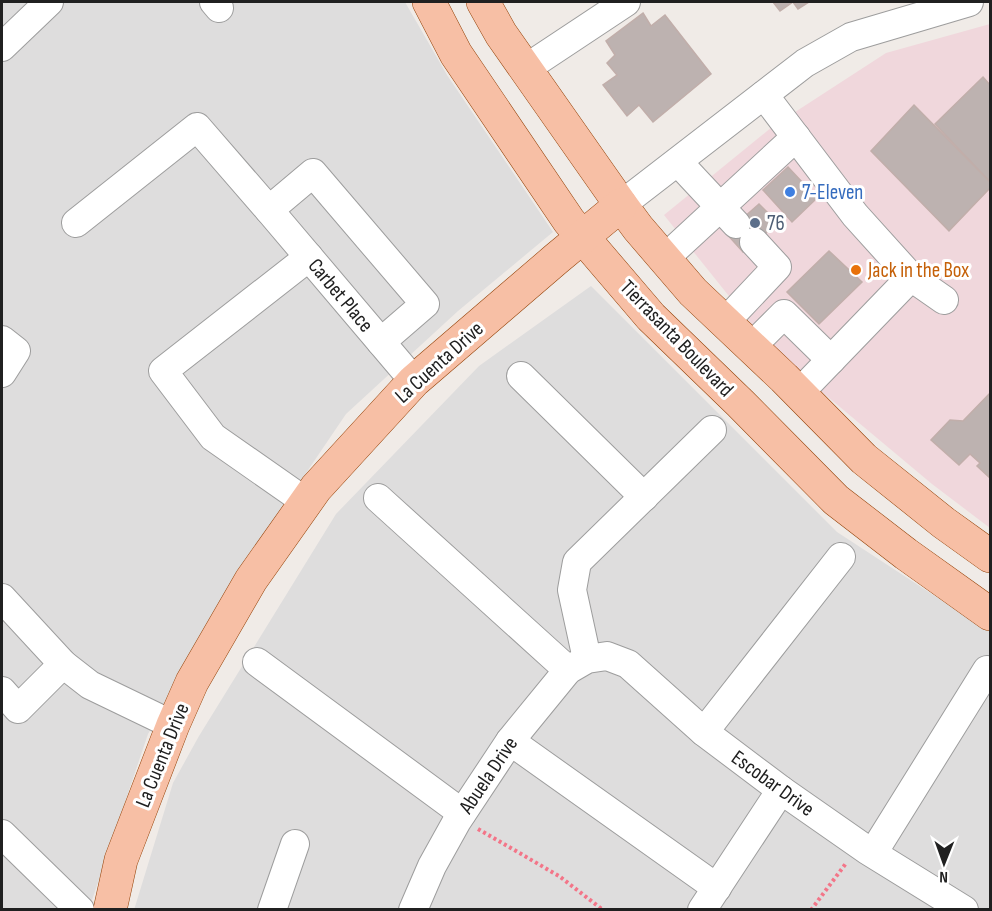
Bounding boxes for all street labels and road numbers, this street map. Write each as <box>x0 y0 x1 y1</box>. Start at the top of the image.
street label: Carbet Place <box>303 253 379 337</box>
street label: Tierrasanta Boulevard <box>615 275 739 402</box>
street label: La Cuenta Drive <box>390 316 489 408</box>
street label: La Cuenta Drive <box>130 699 195 811</box>
street label: Abuela Drive <box>453 732 523 819</box>
street label: Escobar Drive <box>727 745 819 822</box>

